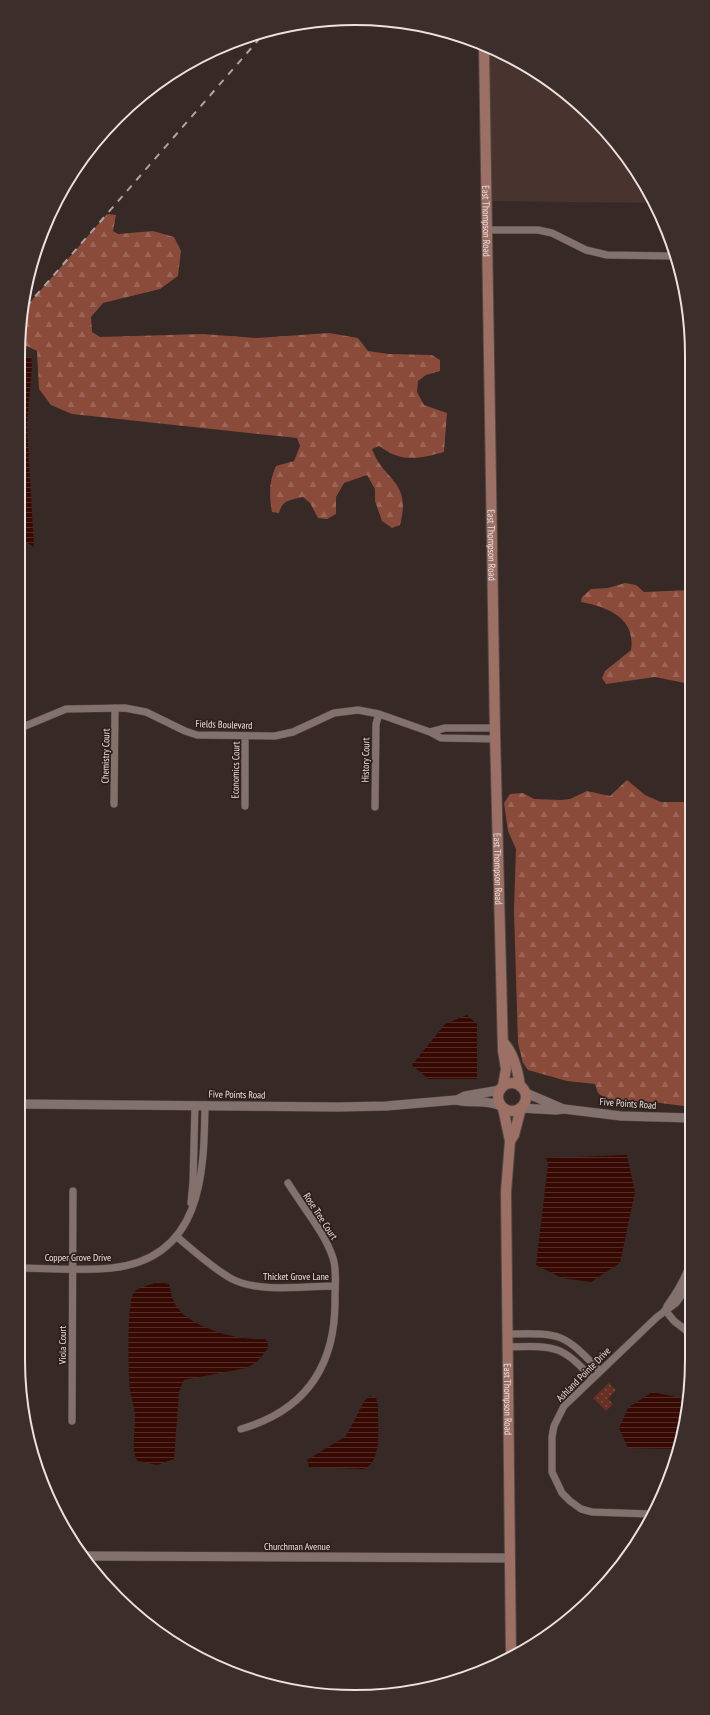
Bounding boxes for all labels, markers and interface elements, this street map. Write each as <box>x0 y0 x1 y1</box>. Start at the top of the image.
street label: East Thompson Road <box>479 185 493 257</box>
street label: East Thompson Road <box>484 509 499 581</box>
street label: Fields Boulevard <box>195 717 253 732</box>
street label: Chemistry Court <box>99 728 112 784</box>
street label: History Court <box>359 737 372 783</box>
street label: Economics Court <box>229 741 243 799</box>
street label: East Thompson Road <box>491 833 505 905</box>
street label: Five Points Road <box>208 1088 266 1101</box>
street label: Five Points Road <box>599 1095 657 1112</box>
street label: Rose Tree Court <box>301 1190 341 1242</box>
street label: Copper Grove Drive <box>45 1251 111 1264</box>
street label: Thicket Grove Lane <box>263 1270 329 1283</box>
street label: Viola Court <box>56 1326 69 1365</box>
street label: Ashland Pointe Drive <box>553 1344 613 1404</box>
street label: East Thompson Road <box>501 1363 515 1435</box>
street label: Churchman Avenue <box>264 1540 330 1553</box>

